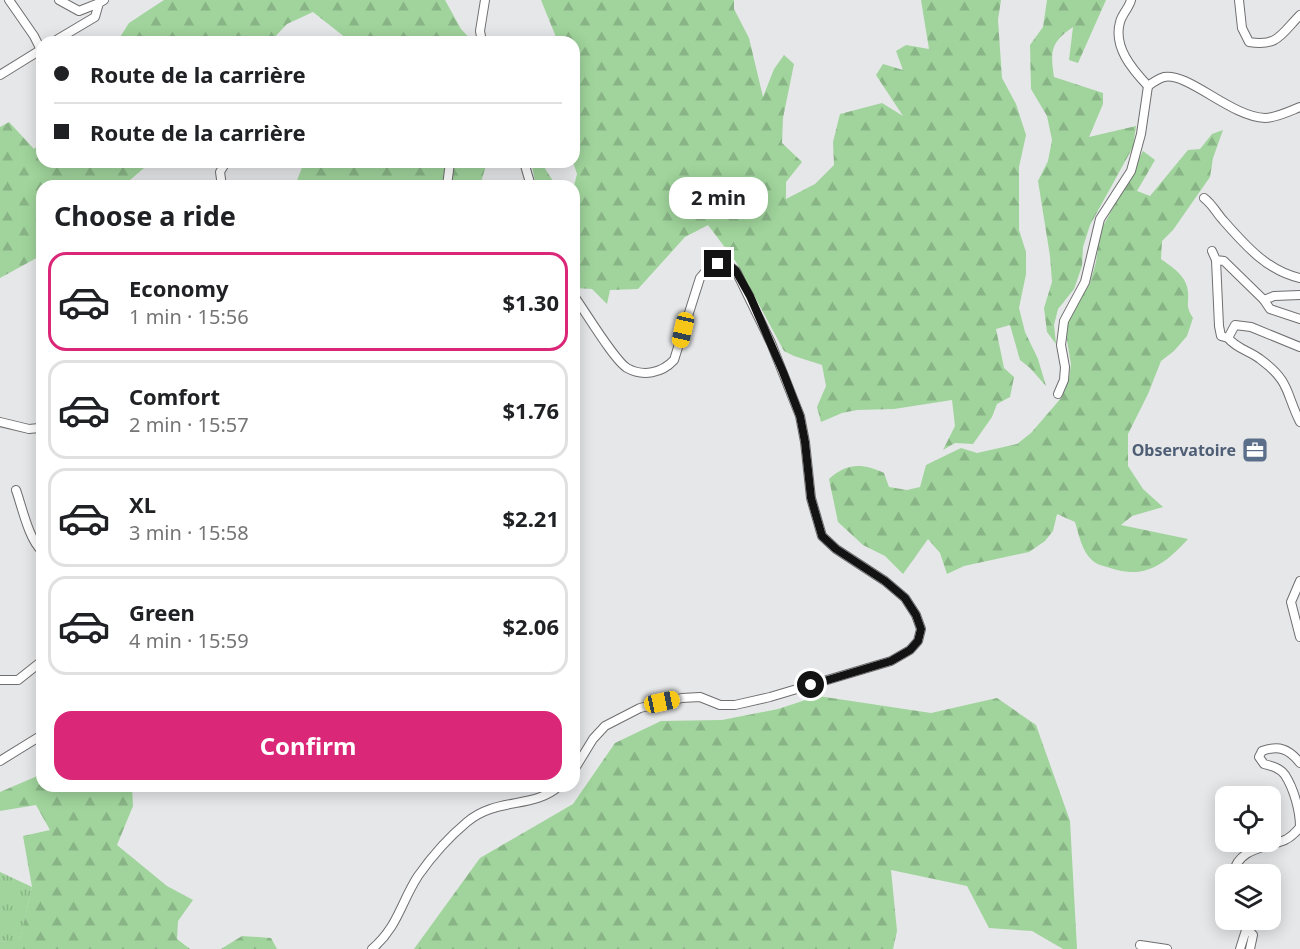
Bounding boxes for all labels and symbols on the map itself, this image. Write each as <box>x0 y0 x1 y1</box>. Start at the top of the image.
callout: 2 min <box>668 177 768 219</box>
route end <box>704 250 731 277</box>
car <box>670 310 696 350</box>
office icon: Observatoire <box>1240 435 1270 465</box>
place label: Observatoire <box>1132 439 1236 461</box>
route start <box>797 671 824 698</box>
car <box>643 689 681 715</box>

